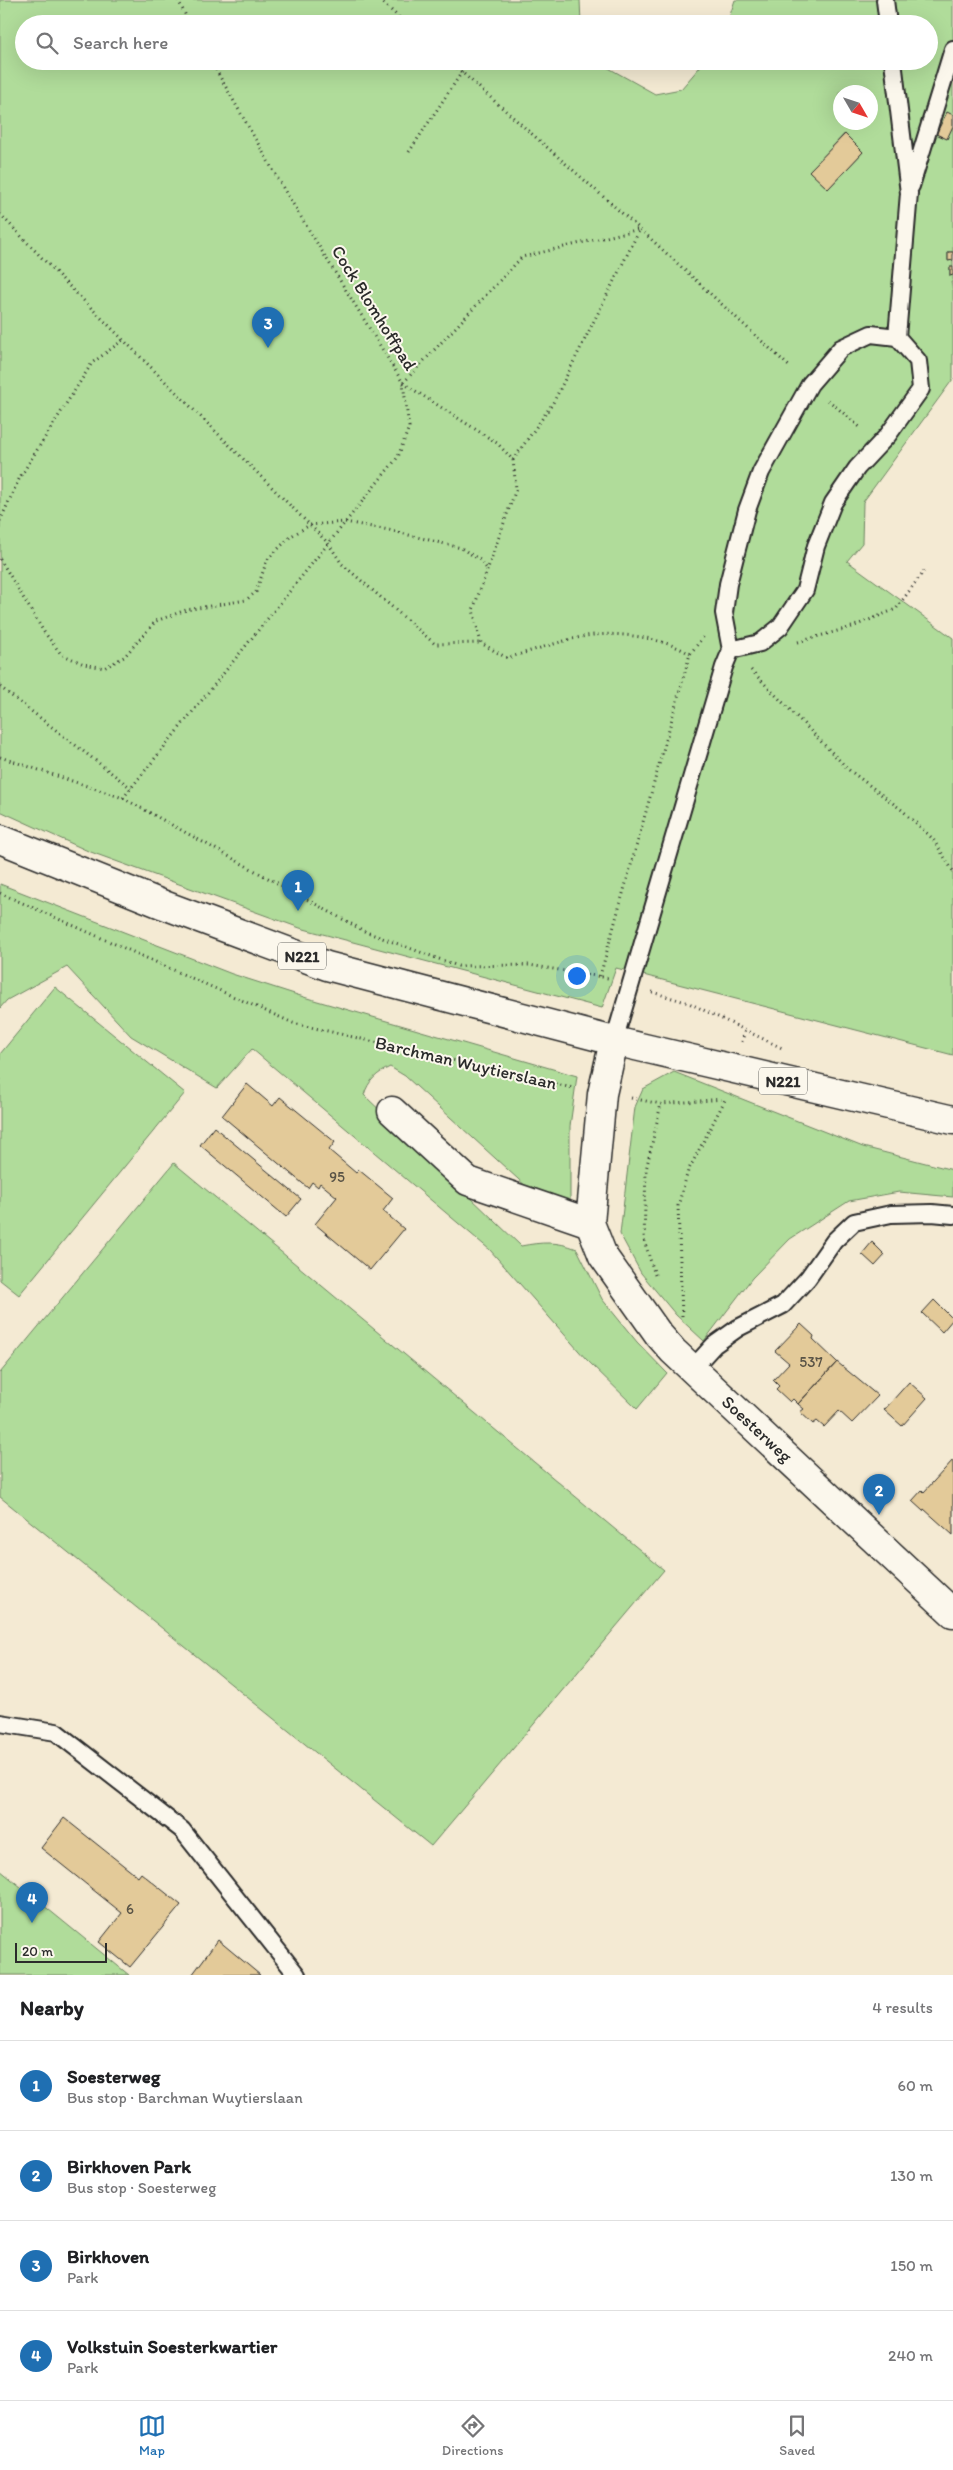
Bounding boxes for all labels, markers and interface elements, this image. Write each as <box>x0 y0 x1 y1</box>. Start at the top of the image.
search box <box>15 15 938 70</box>
icon: search <box>33 29 61 57</box>
text: Search here <box>73 31 168 54</box>
north arrow <box>833 85 878 130</box>
street label: Cock Blomhoffpad <box>327 241 421 375</box>
pin: 3 <box>252 307 284 348</box>
pin: 1 <box>282 870 314 911</box>
road number: N221 <box>278 942 326 969</box>
your location <box>564 963 590 989</box>
street label: Barchman Wuytierslaan <box>373 1031 559 1095</box>
road number: N221 <box>759 1068 807 1094</box>
house number: 95 <box>329 1168 345 1186</box>
house number: 537 <box>799 1353 823 1371</box>
street label: Soesterweg <box>717 1391 797 1468</box>
pin: 2 <box>863 1474 895 1515</box>
pin: 4 <box>16 1882 48 1923</box>
house number: 6 <box>126 1900 134 1918</box>
scale bar <box>15 1940 108 1963</box>
text: 20 m <box>22 1943 53 1960</box>
text: Nearby <box>20 1995 84 2020</box>
text: 4 results <box>872 1998 933 2017</box>
text: Soesterweg <box>67 2065 160 2088</box>
text: 1 <box>32 2076 40 2095</box>
text: 60 m <box>898 2076 933 2095</box>
text: Bus stop · Barchman Wuytierslaan <box>67 2088 303 2107</box>
text: Birkhoven Park <box>67 2155 191 2178</box>
text: 2 <box>32 2166 40 2185</box>
text: 130 m <box>890 2166 933 2185</box>
text: Bus stop · Soesterweg <box>67 2178 216 2197</box>
text: Birkhoven <box>67 2245 149 2268</box>
text: 3 <box>32 2256 40 2275</box>
text: 150 m <box>890 2256 933 2275</box>
text: Park <box>67 2268 98 2287</box>
text: Volkstuin Soesterkwartier <box>67 2335 277 2358</box>
text: 4 <box>31 2346 41 2365</box>
text: 240 m <box>888 2346 933 2365</box>
text: Park <box>67 2358 98 2377</box>
tab: Map <box>138 2412 166 2459</box>
tab: Directions <box>442 2412 503 2459</box>
tab: Saved <box>779 2412 815 2459</box>

